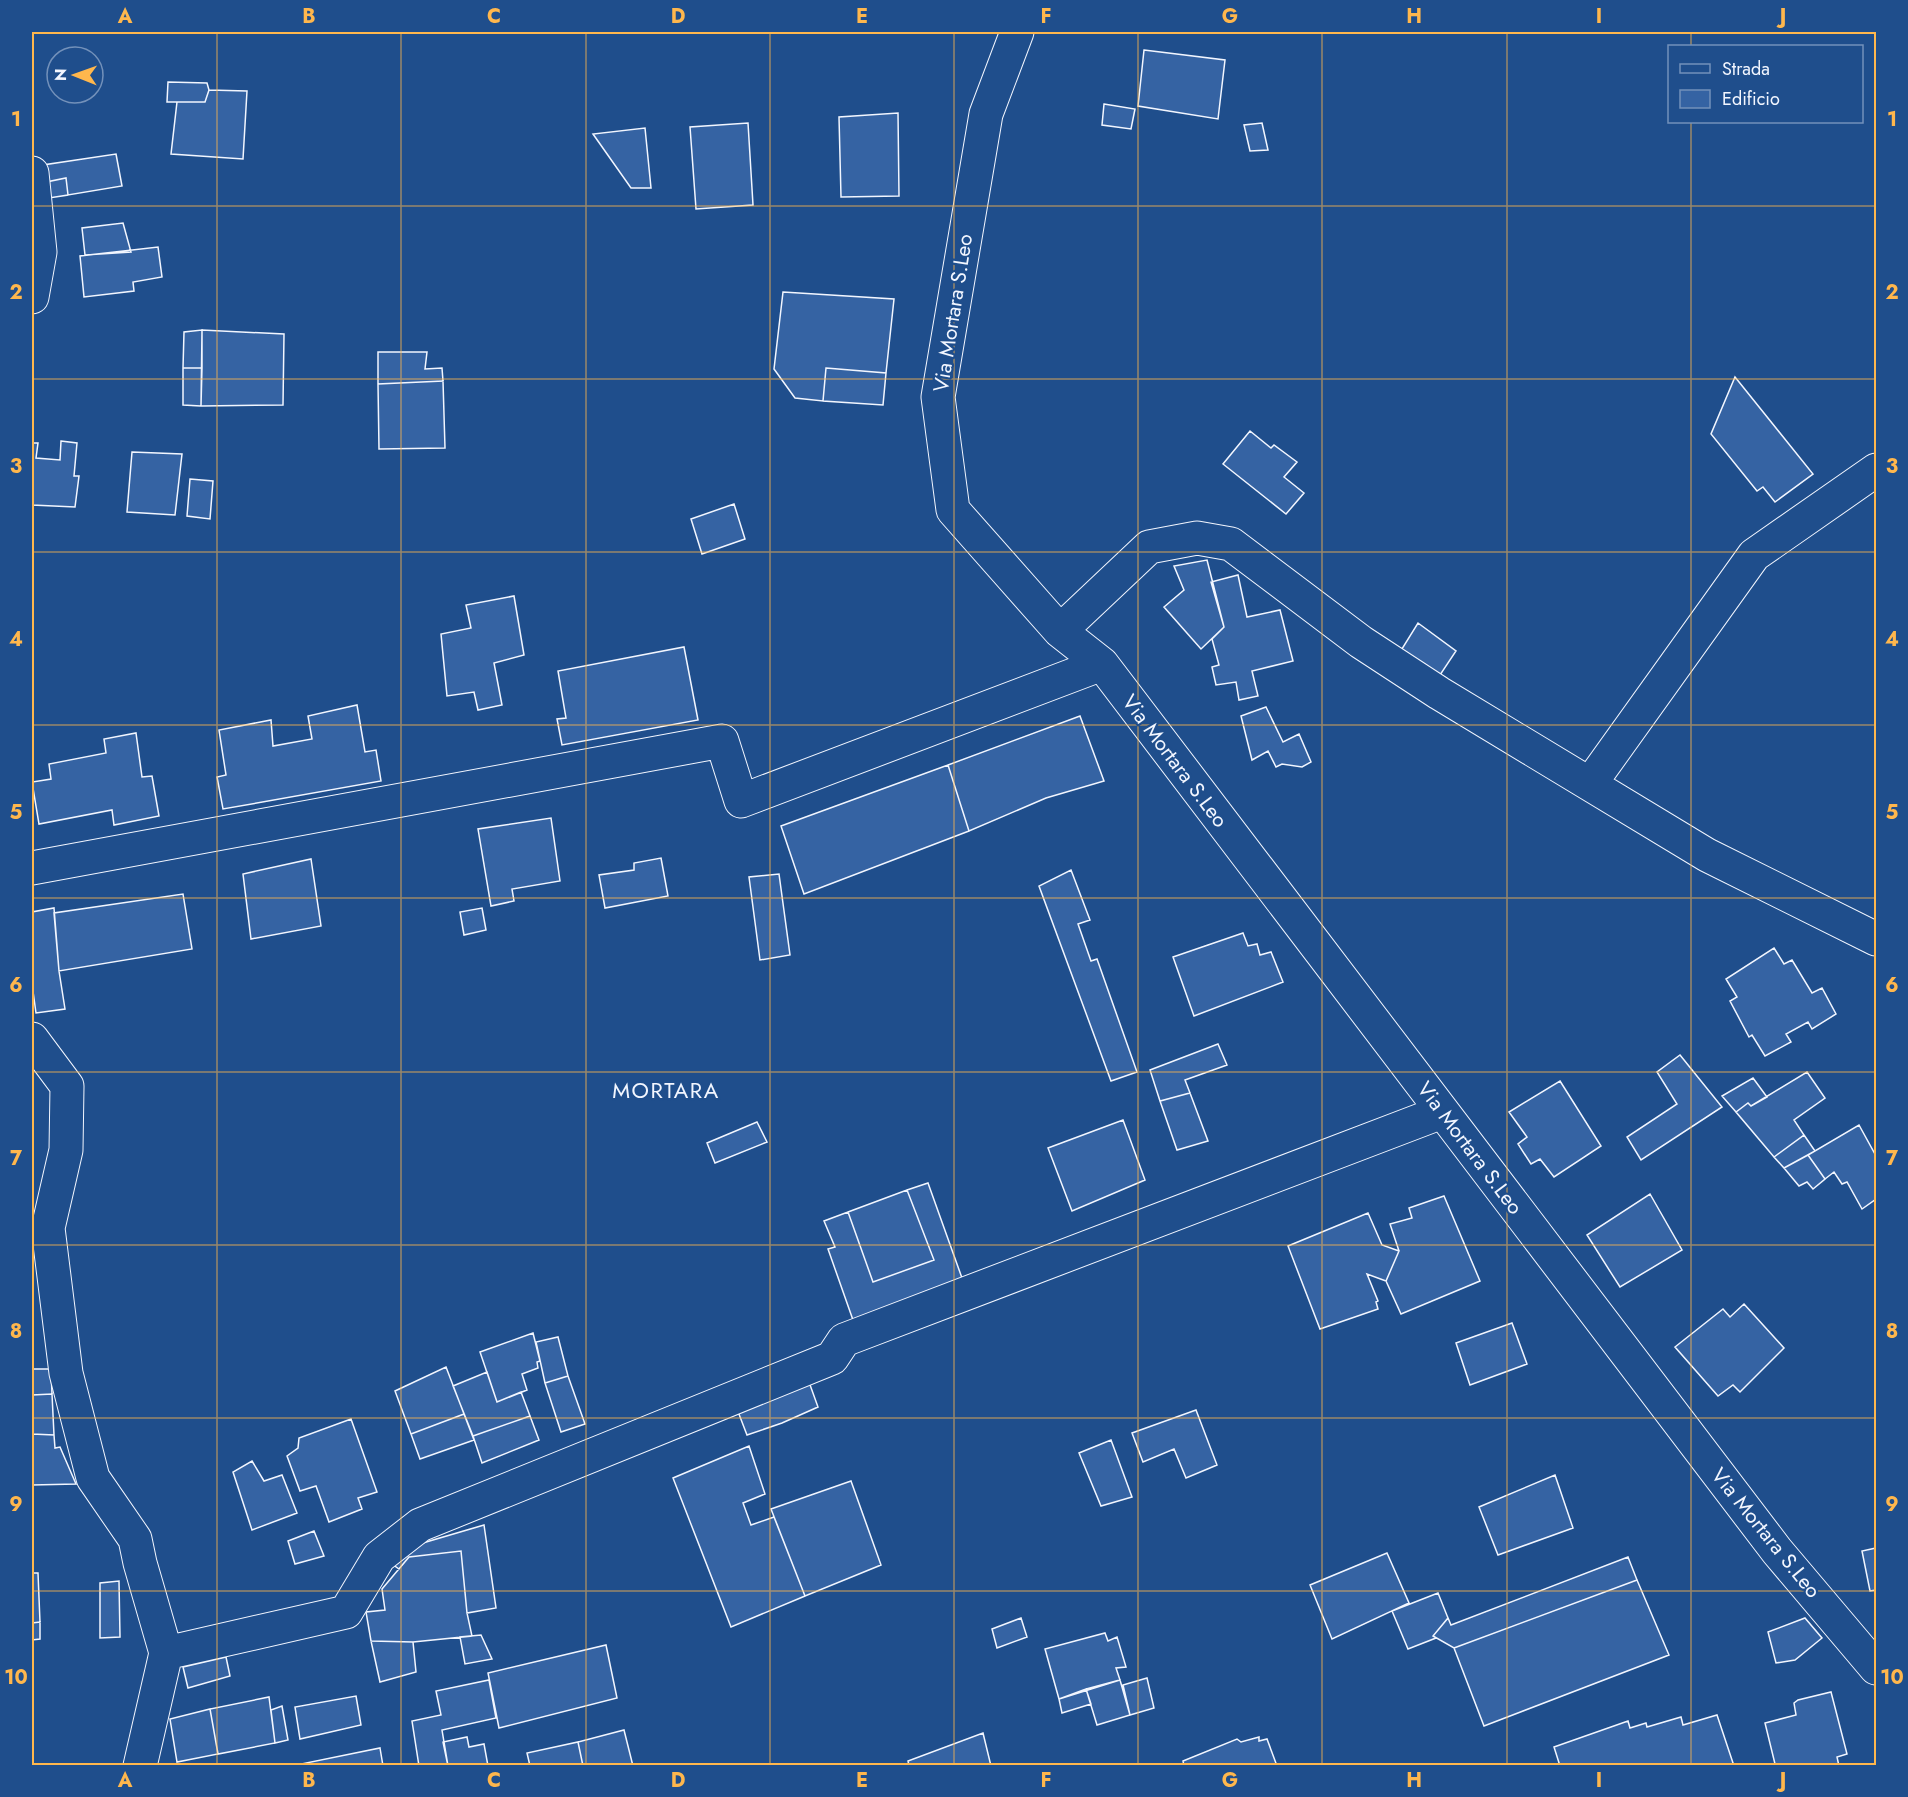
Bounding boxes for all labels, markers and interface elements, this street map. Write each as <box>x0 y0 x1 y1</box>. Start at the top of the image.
text: A <box>117 2 133 31</box>
text: B <box>302 2 316 31</box>
text: C <box>487 2 501 31</box>
text: D <box>671 2 685 31</box>
text: E <box>856 2 868 31</box>
text: F <box>1040 2 1052 31</box>
text: G <box>1222 2 1238 31</box>
text: H <box>1406 2 1422 31</box>
text: I <box>1596 2 1602 31</box>
text: J <box>1776 2 1786 31</box>
north arrow <box>45 45 105 105</box>
legend <box>1668 45 1863 123</box>
text: Strada <box>1722 56 1770 82</box>
text: N <box>49 68 72 81</box>
text: Edificio <box>1722 86 1780 112</box>
text: 1 <box>11 105 21 134</box>
text: 1 <box>1887 105 1897 134</box>
street label: Via Mortara S.Leo <box>926 232 980 394</box>
text: 2 <box>9 278 23 307</box>
text: 2 <box>1885 278 1899 307</box>
text: 3 <box>10 452 22 481</box>
text: 3 <box>1886 452 1898 481</box>
text: 4 <box>9 625 23 654</box>
text: 4 <box>1885 625 1899 654</box>
street label: Via Mortara S.Leo <box>1115 688 1235 834</box>
text: 5 <box>10 798 23 827</box>
text: 5 <box>1886 798 1899 827</box>
text: 6 <box>9 971 23 1000</box>
text: 6 <box>1885 971 1899 1000</box>
district label: MORTARA <box>612 1074 720 1106</box>
street label: Via Mortara S.Leo <box>1410 1075 1530 1221</box>
text: 7 <box>10 1144 23 1173</box>
text: 7 <box>1886 1144 1899 1173</box>
text: 8 <box>10 1317 22 1346</box>
text: 8 <box>1886 1317 1898 1346</box>
street label: Via Mortara S.Leo <box>1704 1462 1828 1604</box>
text: 9 <box>9 1490 23 1519</box>
text: 9 <box>1885 1490 1899 1519</box>
text: 10 <box>4 1663 28 1692</box>
text: 10 <box>1880 1663 1904 1692</box>
text: A <box>117 1766 133 1795</box>
text: B <box>302 1766 316 1795</box>
text: C <box>487 1766 501 1795</box>
text: D <box>671 1766 685 1795</box>
text: E <box>856 1766 868 1795</box>
text: F <box>1040 1766 1052 1795</box>
text: G <box>1222 1766 1238 1795</box>
text: H <box>1406 1766 1422 1795</box>
text: I <box>1596 1766 1602 1795</box>
text: J <box>1776 1766 1786 1795</box>

